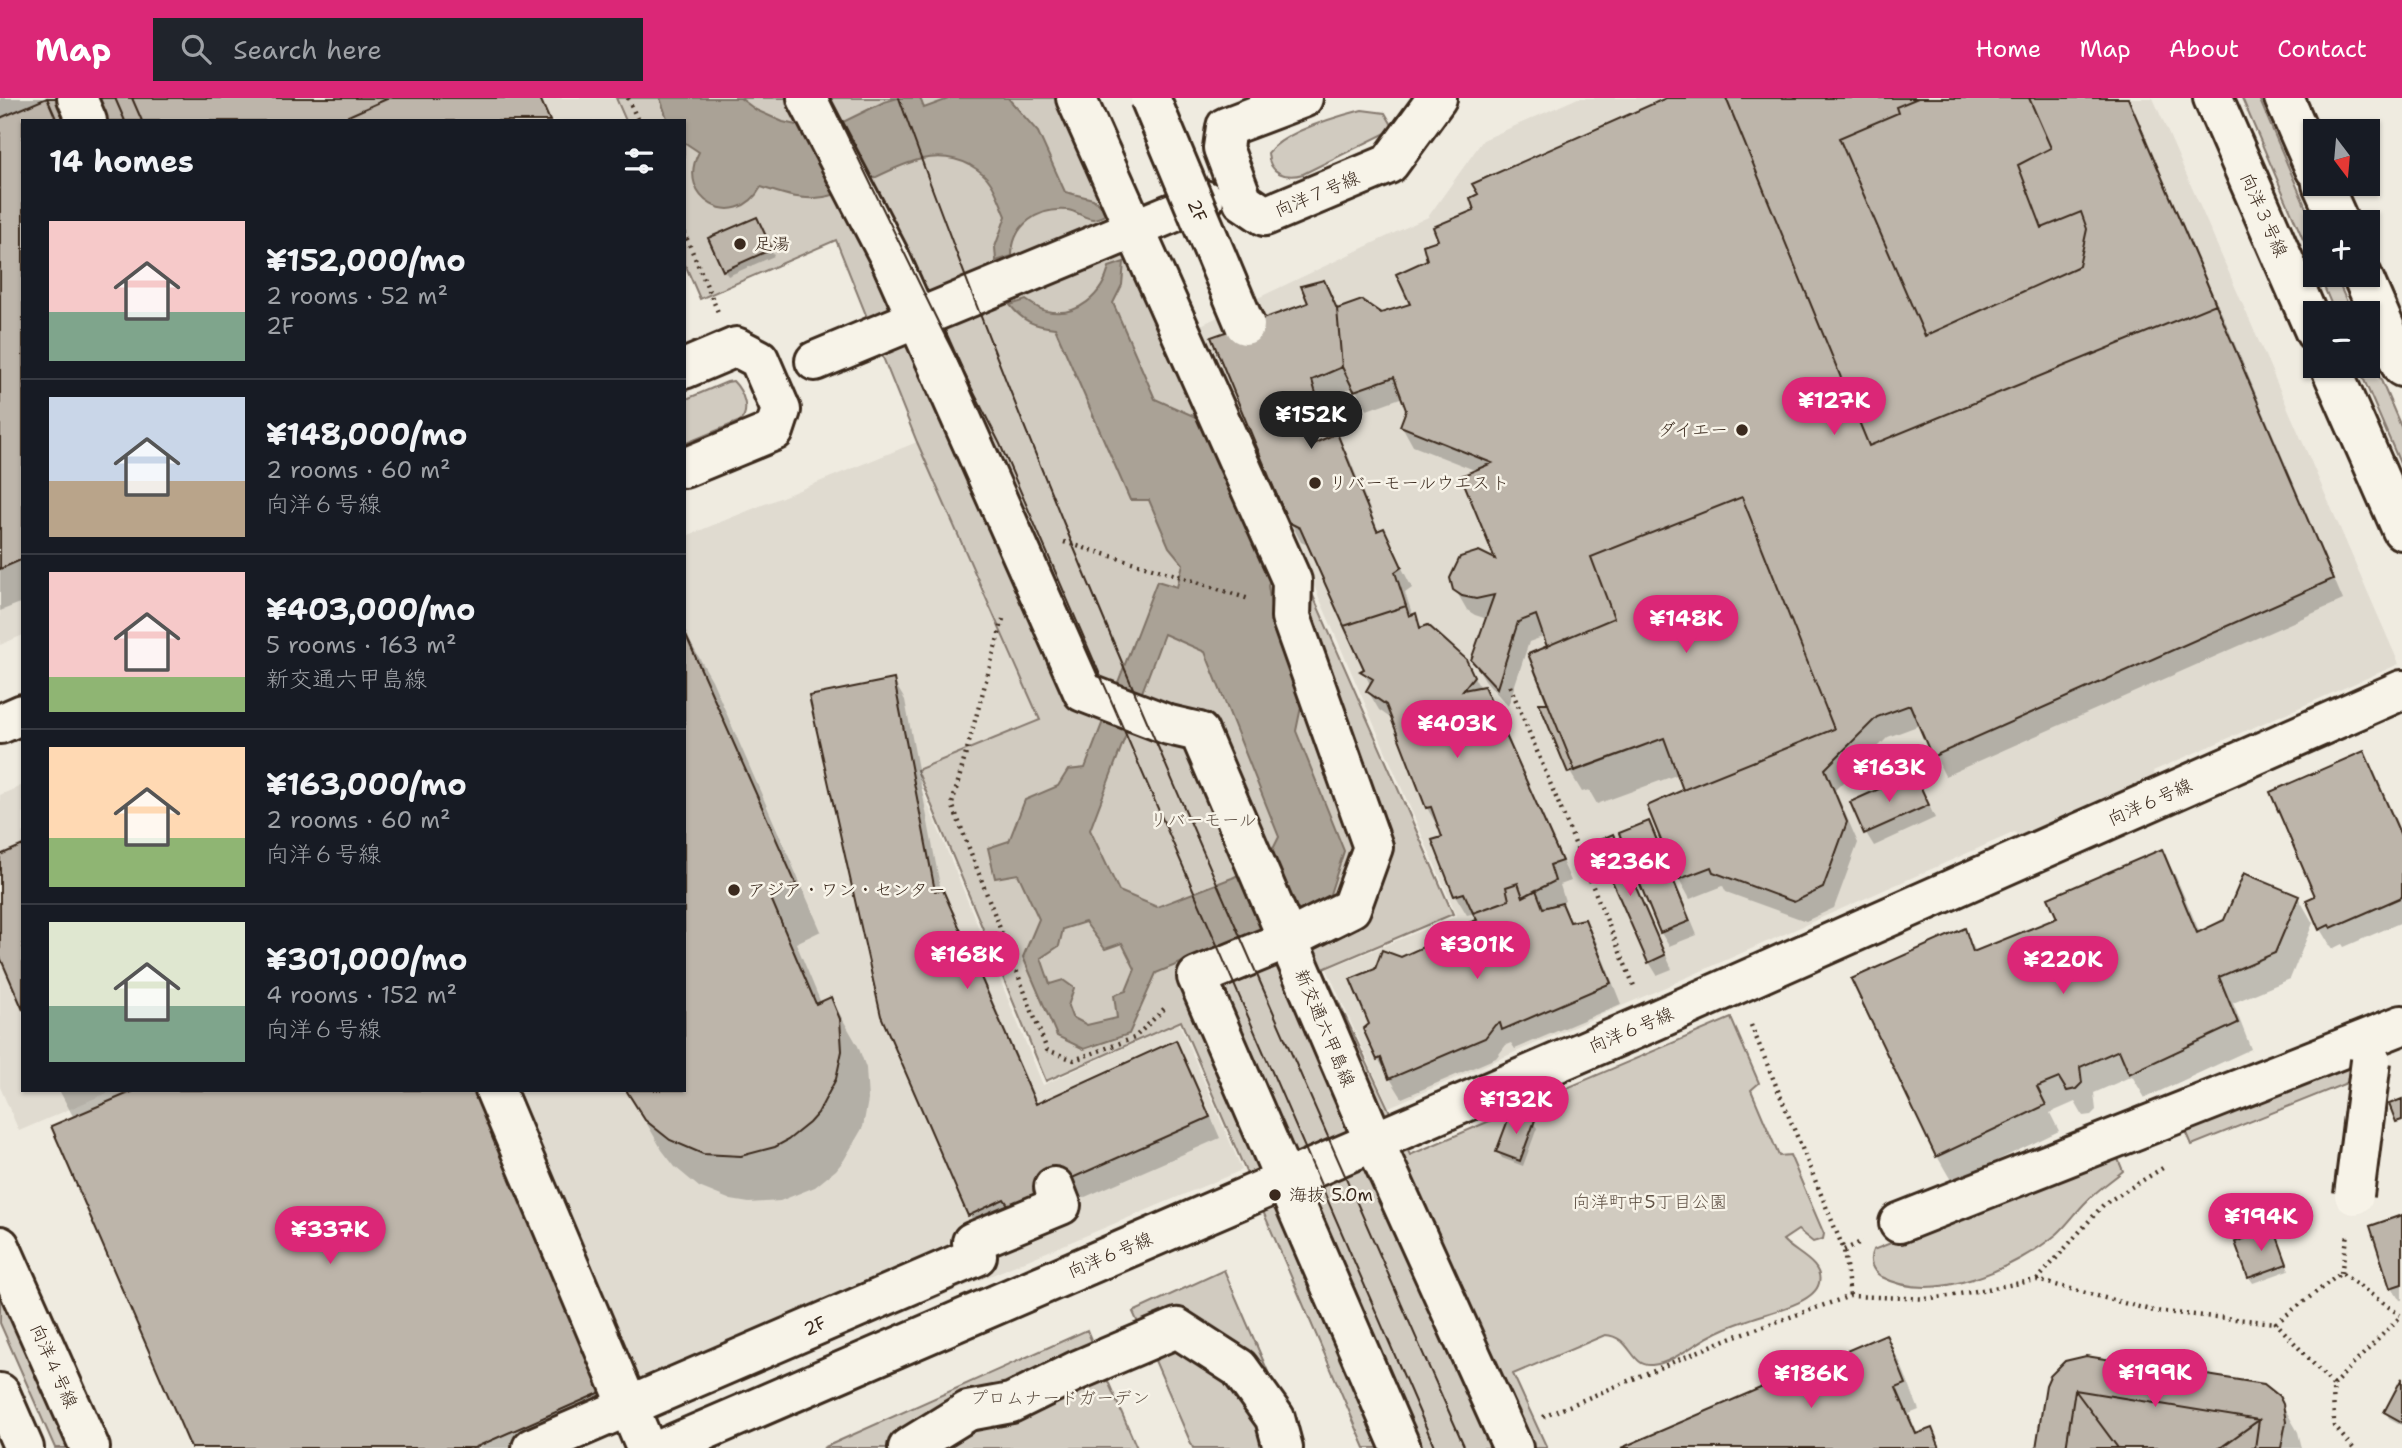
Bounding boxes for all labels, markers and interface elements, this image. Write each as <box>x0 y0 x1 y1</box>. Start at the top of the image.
search box <box>153 18 643 81</box>
text: Map <box>35 27 111 72</box>
icon: search <box>177 30 215 68</box>
text: Search here <box>233 32 382 67</box>
text: Home <box>1975 33 2041 65</box>
text: Map <box>2079 33 2131 65</box>
text: About <box>2169 33 2239 65</box>
text: Contact <box>2277 33 2367 65</box>
north arrow <box>2303 119 2380 196</box>
map controls <box>2303 119 2380 378</box>
text: 14 homes <box>49 141 194 182</box>
icon: filters <box>620 142 658 180</box>
street label: 向洋７号線 <box>1271 165 1363 223</box>
street label: 向洋３号線 <box>2235 169 2293 261</box>
street label: 2F <box>1182 196 1212 226</box>
button: + <box>2303 210 2380 287</box>
place label: 足湯 <box>754 232 790 256</box>
marker: 足湯 <box>732 236 748 252</box>
text: ¥152,000/mo <box>266 240 466 281</box>
icon: home <box>105 249 189 333</box>
text: 2 rooms · 52 m² <box>266 281 448 311</box>
button: − <box>2303 301 2380 378</box>
text: 2F <box>266 311 295 341</box>
pin: ¥127K <box>1785 378 1883 437</box>
text: ¥127K <box>1798 385 1870 415</box>
pin: ¥152K <box>1262 392 1360 451</box>
text: ¥152K <box>1275 399 1347 429</box>
text: ¥148,000/mo <box>266 414 468 455</box>
place label: ダイエー <box>1658 418 1728 442</box>
marker: ダイエー <box>1734 422 1750 438</box>
icon: home <box>105 425 189 509</box>
text: 2 rooms · 60 m² <box>266 455 451 485</box>
place label: リバーモールウエスト <box>1329 471 1509 495</box>
marker: リバーモールウエスト <box>1307 475 1323 491</box>
text: 向洋６号線 <box>266 489 381 519</box>
text: ¥403,000/mo <box>266 589 476 630</box>
pin: ¥148K <box>1637 596 1735 655</box>
icon: home <box>105 600 189 684</box>
text: ¥148K <box>1649 603 1723 633</box>
text: 5 rooms · 163 m² <box>266 630 457 660</box>
text: 新交通六甲島線 <box>266 664 427 694</box>
pin: ¥403K <box>1408 700 1506 760</box>
text: ¥403K <box>1417 708 1497 738</box>
pin: ¥163K <box>1840 744 1938 804</box>
text: ¥163K <box>1853 752 1925 782</box>
text: ¥163,000/mo <box>266 764 467 805</box>
street label: 向洋６号線 <box>2104 773 2196 831</box>
icon: home <box>105 775 189 859</box>
text: 2 rooms · 60 m² <box>266 805 451 835</box>
park label: リバーモール <box>1150 808 1256 832</box>
pin: ¥236K <box>1581 838 1679 898</box>
text: 向洋６号線 <box>266 839 381 869</box>
text: ¥236K <box>1590 846 1670 876</box>
place label: アジア・ワン・センター <box>748 878 946 902</box>
marker: アジア・ワン・センター <box>726 882 742 898</box>
pin: ¥301K <box>1428 922 1526 981</box>
text: ¥301K <box>1440 929 1514 959</box>
pin: ¥168K <box>918 932 1016 991</box>
pin: ¥220K <box>2014 936 2112 996</box>
text: ¥301,000/mo <box>266 939 468 980</box>
text: ¥168K <box>930 939 1004 969</box>
text: ¥220K <box>2023 944 2103 974</box>
icon: home <box>105 950 189 1034</box>
street label: 新交通六甲島線 <box>1289 965 1361 1091</box>
text: 4 rooms · 152 m² <box>266 980 457 1010</box>
street label: 向洋６号線 <box>1585 1001 1677 1059</box>
text: 向洋６号線 <box>266 1014 381 1044</box>
pin: ¥132K <box>1467 1076 1565 1136</box>
text: ¥132K <box>1480 1084 1552 1114</box>
place label: 海抜 5.0m <box>1289 1183 1373 1207</box>
marker: 海抜 5.0m <box>1267 1187 1283 1203</box>
park label: 向洋町中5丁目公園 <box>1572 1190 1728 1214</box>
pin: ¥194K <box>2212 1194 2310 1253</box>
text: ¥194K <box>2224 1201 2298 1231</box>
pin: ¥337K <box>281 1206 379 1266</box>
text: ¥337K <box>291 1214 369 1244</box>
street label: 向洋６号線 <box>1064 1226 1156 1284</box>
street label: 2F <box>800 1311 830 1341</box>
street label: 向洋４号線 <box>25 1320 83 1412</box>
pin: ¥186K <box>1762 1350 1860 1410</box>
pin: ¥199K <box>2106 1350 2204 1409</box>
text: ¥199K <box>2118 1357 2192 1387</box>
text: ¥186K <box>1774 1358 1848 1388</box>
park label: プロムナードガーデン <box>970 1386 1150 1410</box>

